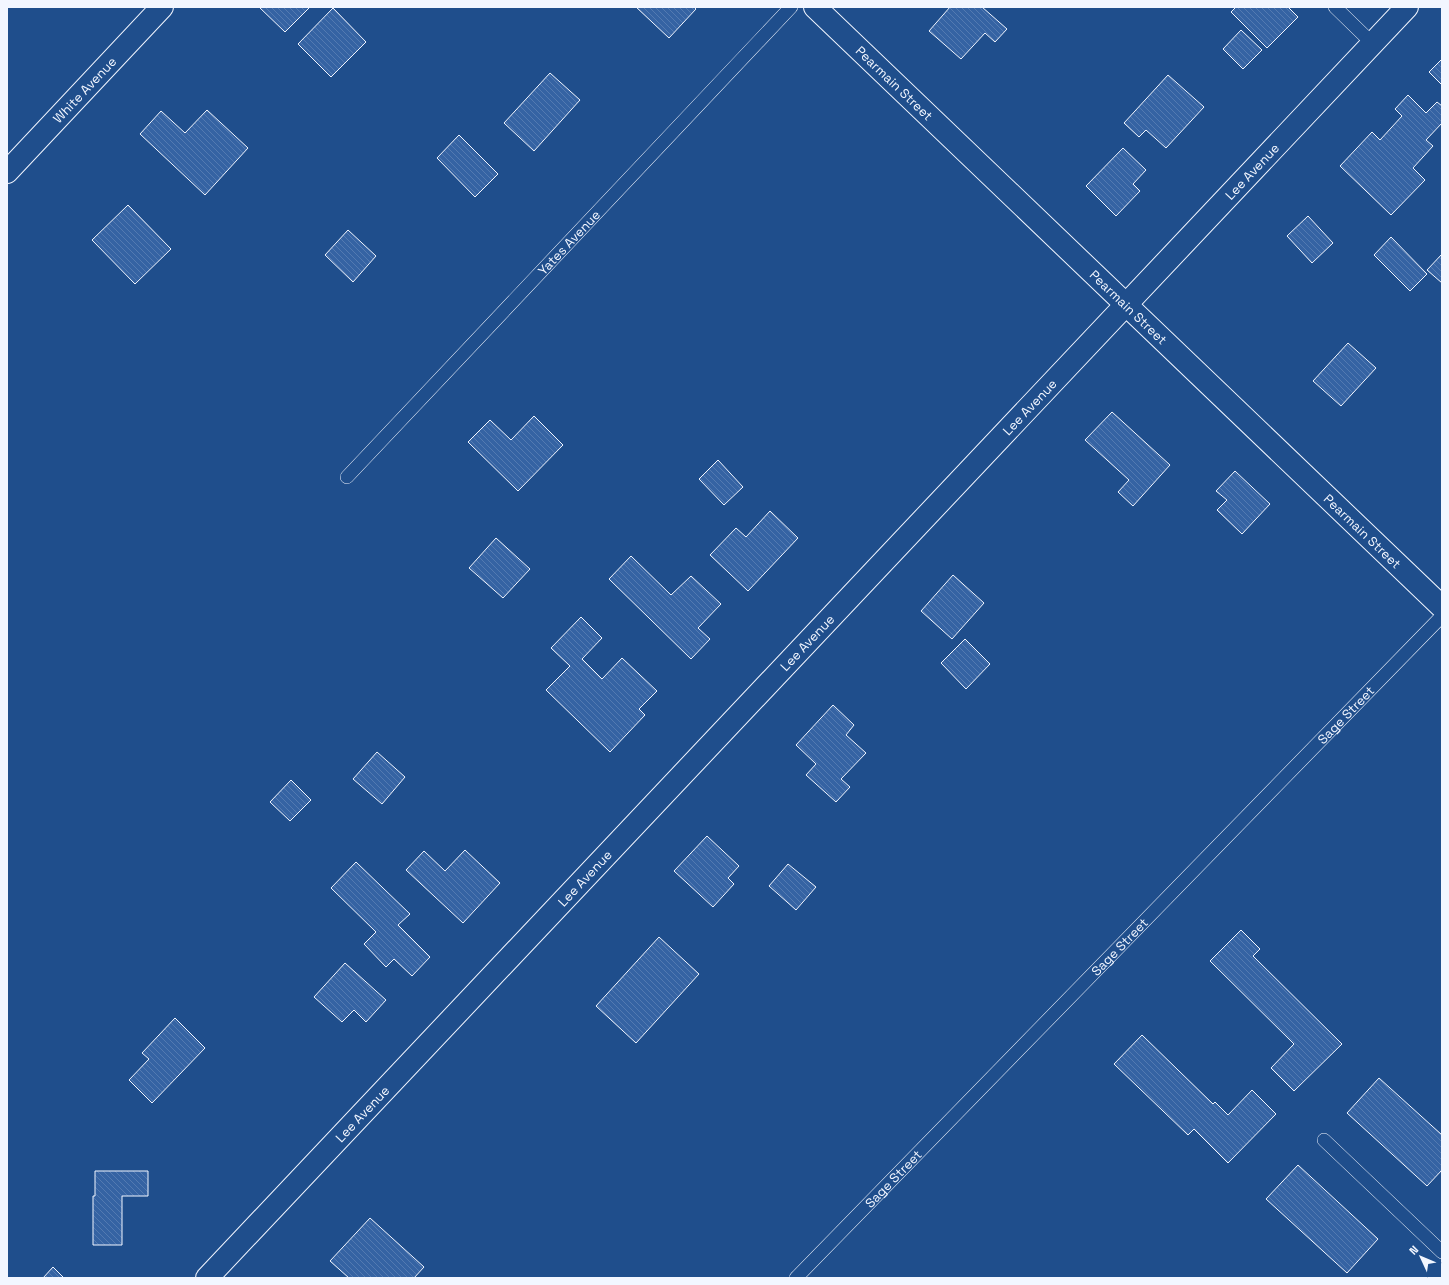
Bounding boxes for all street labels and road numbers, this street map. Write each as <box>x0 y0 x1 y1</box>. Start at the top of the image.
street label: Pearmain Street <box>852 42 937 124</box>
street label: White Avenue <box>49 53 120 126</box>
street label: Lee Avenue <box>1221 139 1283 203</box>
street label: Yates Avenue <box>534 206 604 278</box>
street label: Pearmain Street <box>1086 266 1171 348</box>
street label: Lee Avenue <box>999 375 1060 439</box>
street label: Pearmain Street <box>1320 490 1405 572</box>
street label: Lee Avenue <box>776 611 838 674</box>
street label: Sage Street <box>1314 682 1378 747</box>
street label: Lee Avenue <box>554 846 615 910</box>
street label: Sage Street <box>1087 914 1151 979</box>
street label: Lee Avenue <box>331 1082 393 1146</box>
street label: Sage Street <box>861 1146 925 1211</box>

